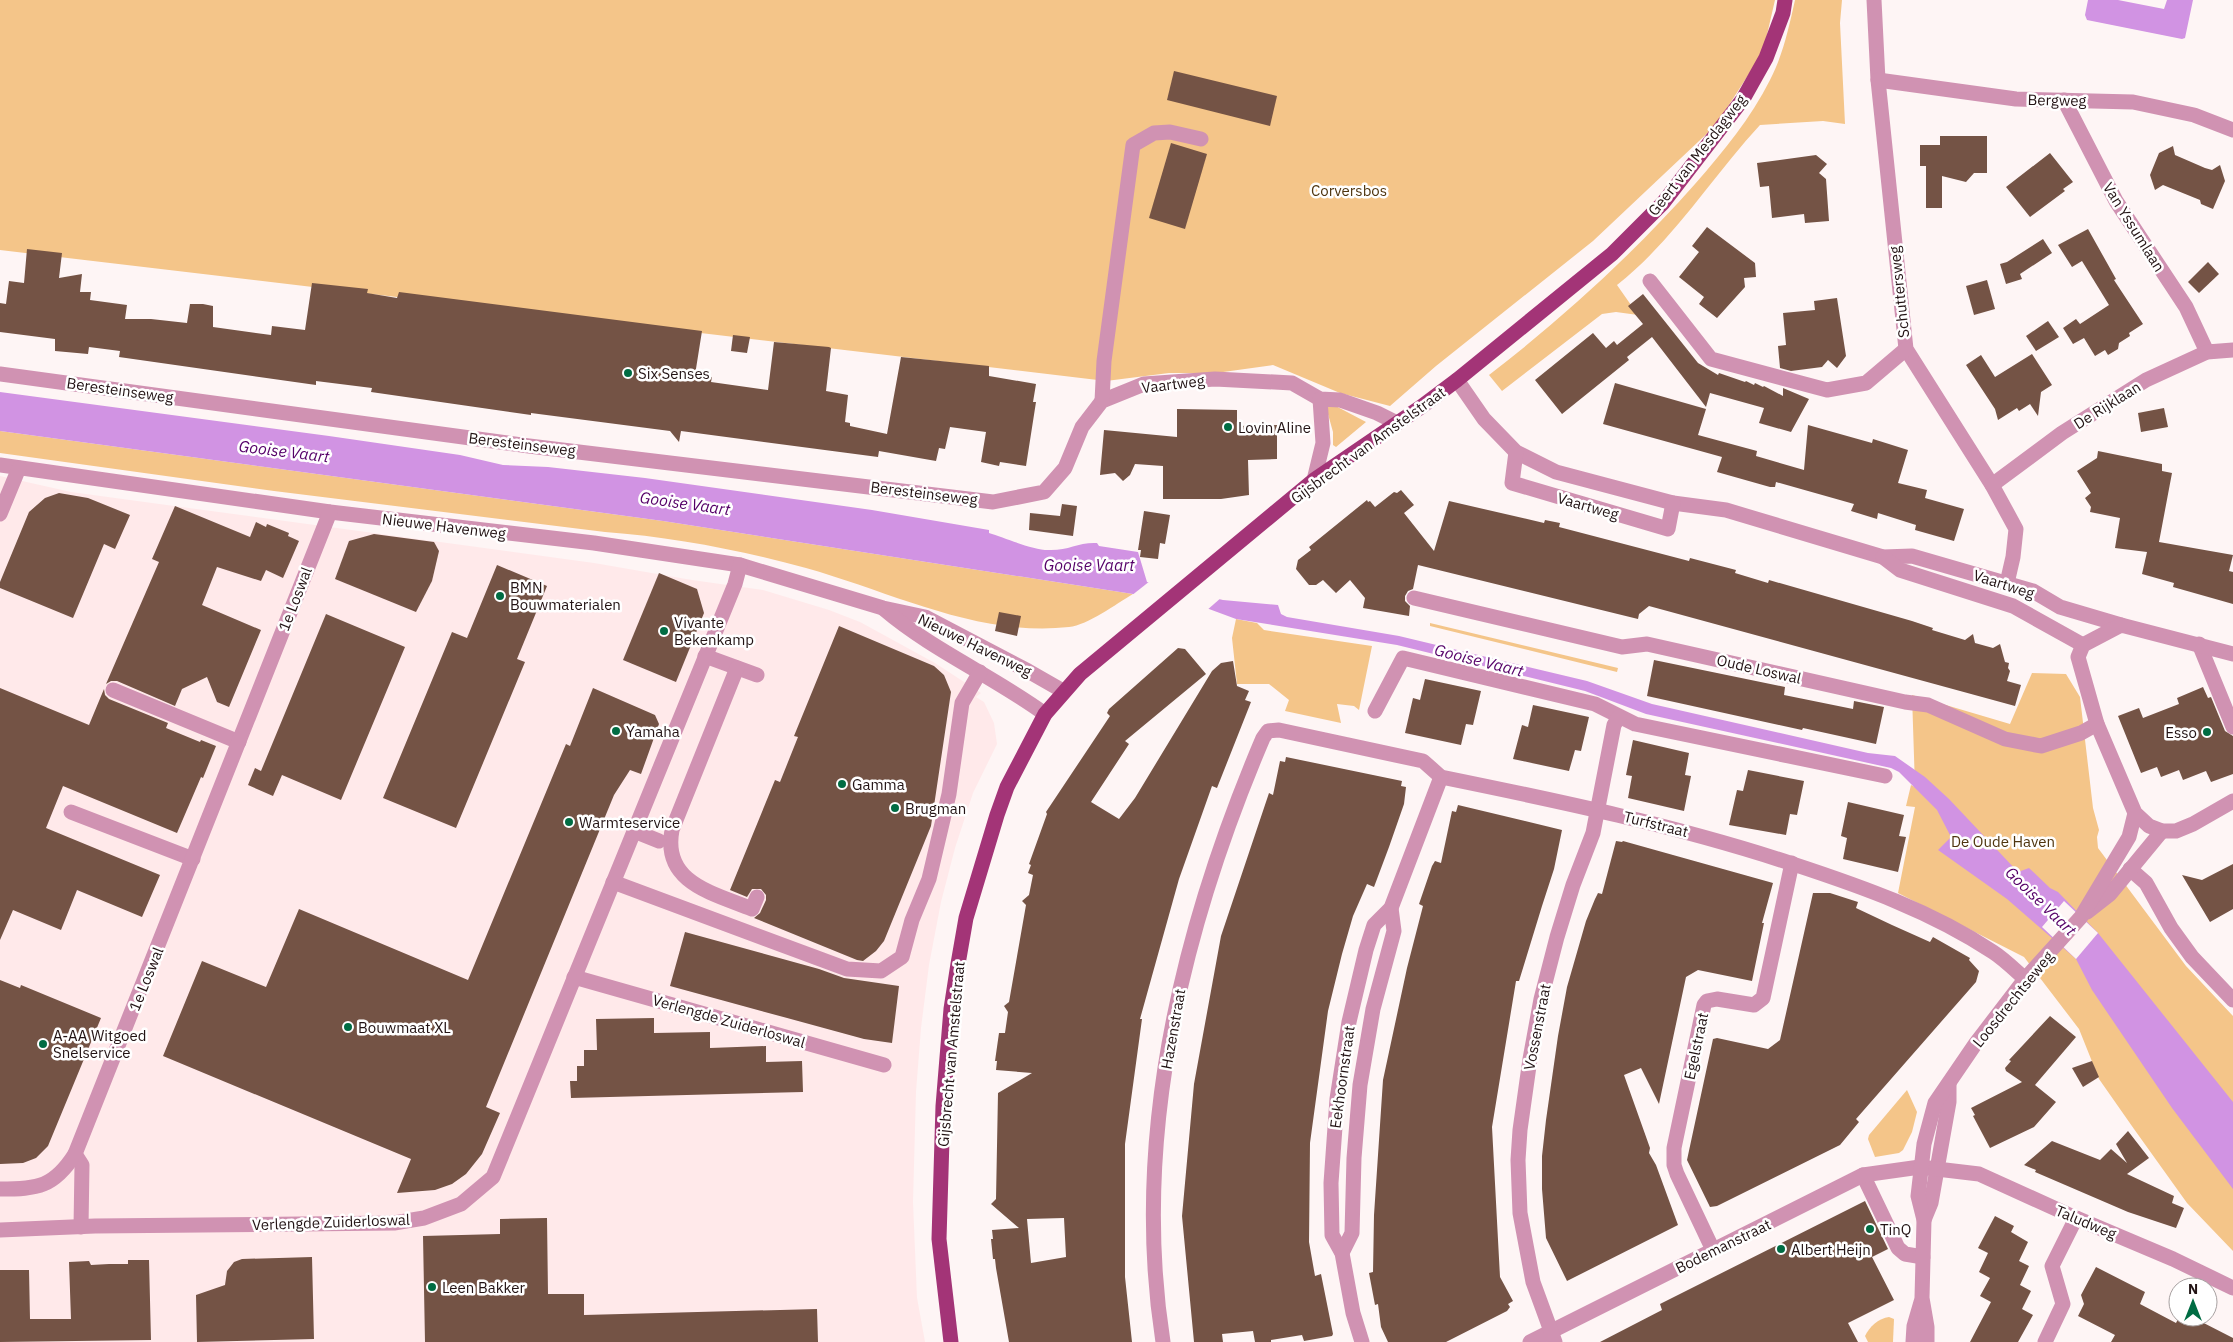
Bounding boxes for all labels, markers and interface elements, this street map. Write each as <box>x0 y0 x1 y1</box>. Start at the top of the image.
street label: Bergweg <box>2027 90 2087 110</box>
street label: Geert van Mesdagweg <box>1644 91 1750 219</box>
street label: Van Yssumlaan <box>2099 179 2169 275</box>
park label: Corversbos <box>1311 181 1387 200</box>
street label: Schuttersweg <box>1885 245 1913 339</box>
place label: Six Senses <box>638 364 710 383</box>
marker: Six Senses <box>622 367 634 379</box>
street label: Vaartweg <box>1141 371 1206 397</box>
street label: Beresteinseweg <box>65 373 175 407</box>
street label: De Rijklaan <box>2070 377 2144 433</box>
street label: Gijsbrecht van Amstelstraat <box>1287 383 1449 507</box>
place label: Lovin Aline <box>1238 418 1311 437</box>
marker: Lovin Aline <box>1222 421 1234 433</box>
street label: Beresteinseweg <box>467 428 577 460</box>
water label: Gooise Vaart <box>238 436 331 467</box>
street label: Beresteinseweg <box>869 477 979 509</box>
water label: Gooise Vaart <box>639 487 732 519</box>
street label: Vaartweg <box>1555 488 1621 524</box>
street label: Nieuwe Havenweg <box>381 509 507 543</box>
water label: Gooise Vaart <box>1044 555 1135 575</box>
street label: 1e Loswal <box>274 564 316 634</box>
street label: Vaartweg <box>1971 565 2037 603</box>
place label: BMN Bouwmaterialen <box>510 578 621 614</box>
marker: BMN Bouwmaterialen <box>494 590 506 602</box>
street label: Nieuwe Havenweg <box>915 609 1035 681</box>
place label: Vivante Bekenkamp <box>674 613 754 649</box>
marker: Vivante Bekenkamp <box>658 625 670 637</box>
water label: Gooise Vaart <box>1433 639 1526 681</box>
street label: Oude Loswal <box>1715 650 1803 688</box>
place label: Yamaha <box>626 722 680 741</box>
place label: Esso <box>2165 723 2197 742</box>
marker: Yamaha <box>610 725 622 737</box>
marker: Esso <box>2201 726 2213 738</box>
place label: Gamma <box>852 775 905 794</box>
marker: Gamma <box>836 778 848 790</box>
place label: Brugman <box>905 799 966 818</box>
marker: Brugman <box>889 802 901 814</box>
street label: Turfstraat <box>1622 807 1690 841</box>
place label: Warmteservice <box>579 813 680 832</box>
marker: Warmteservice <box>563 816 575 828</box>
park label: De Oude Haven <box>1951 832 2055 851</box>
water label: Gooise Vaart <box>2001 862 2081 940</box>
street label: 1e Loswal <box>125 944 167 1014</box>
street label: Loosdrechtseweg <box>1968 947 2058 1051</box>
street label: Gijsbrecht van Amstelstraat <box>933 960 969 1148</box>
street label: Vossenstraat <box>1519 982 1555 1072</box>
street label: Hazenstraat <box>1157 987 1189 1071</box>
street label: Verlengde Zuiderloswal <box>650 990 808 1052</box>
street label: Egelstraat <box>1680 1011 1712 1081</box>
place label: Bouwmaat XL <box>358 1018 451 1037</box>
marker: Bouwmaat XL <box>342 1021 354 1033</box>
street label: Eekhoornstraat <box>1325 1025 1359 1129</box>
place label: A-AA Witgoed Snelservice <box>53 1026 146 1062</box>
marker: A-AA Witgoed Snelservice <box>37 1038 49 1050</box>
street label: Taludweg <box>2053 1201 2119 1243</box>
street label: Verlengde Zuiderloswal <box>252 1210 410 1234</box>
street label: Bodemanstraat <box>1672 1215 1774 1277</box>
place label: TinQ <box>1880 1220 1911 1239</box>
marker: TinQ <box>1864 1223 1876 1235</box>
place label: Albert Heijn <box>1791 1240 1871 1259</box>
marker: Albert Heijn <box>1775 1243 1787 1255</box>
north arrow <box>2168 1277 2218 1327</box>
place label: Leen Bakker <box>442 1278 525 1297</box>
text: N <box>2188 1280 2198 1298</box>
marker: Leen Bakker <box>426 1281 438 1293</box>

